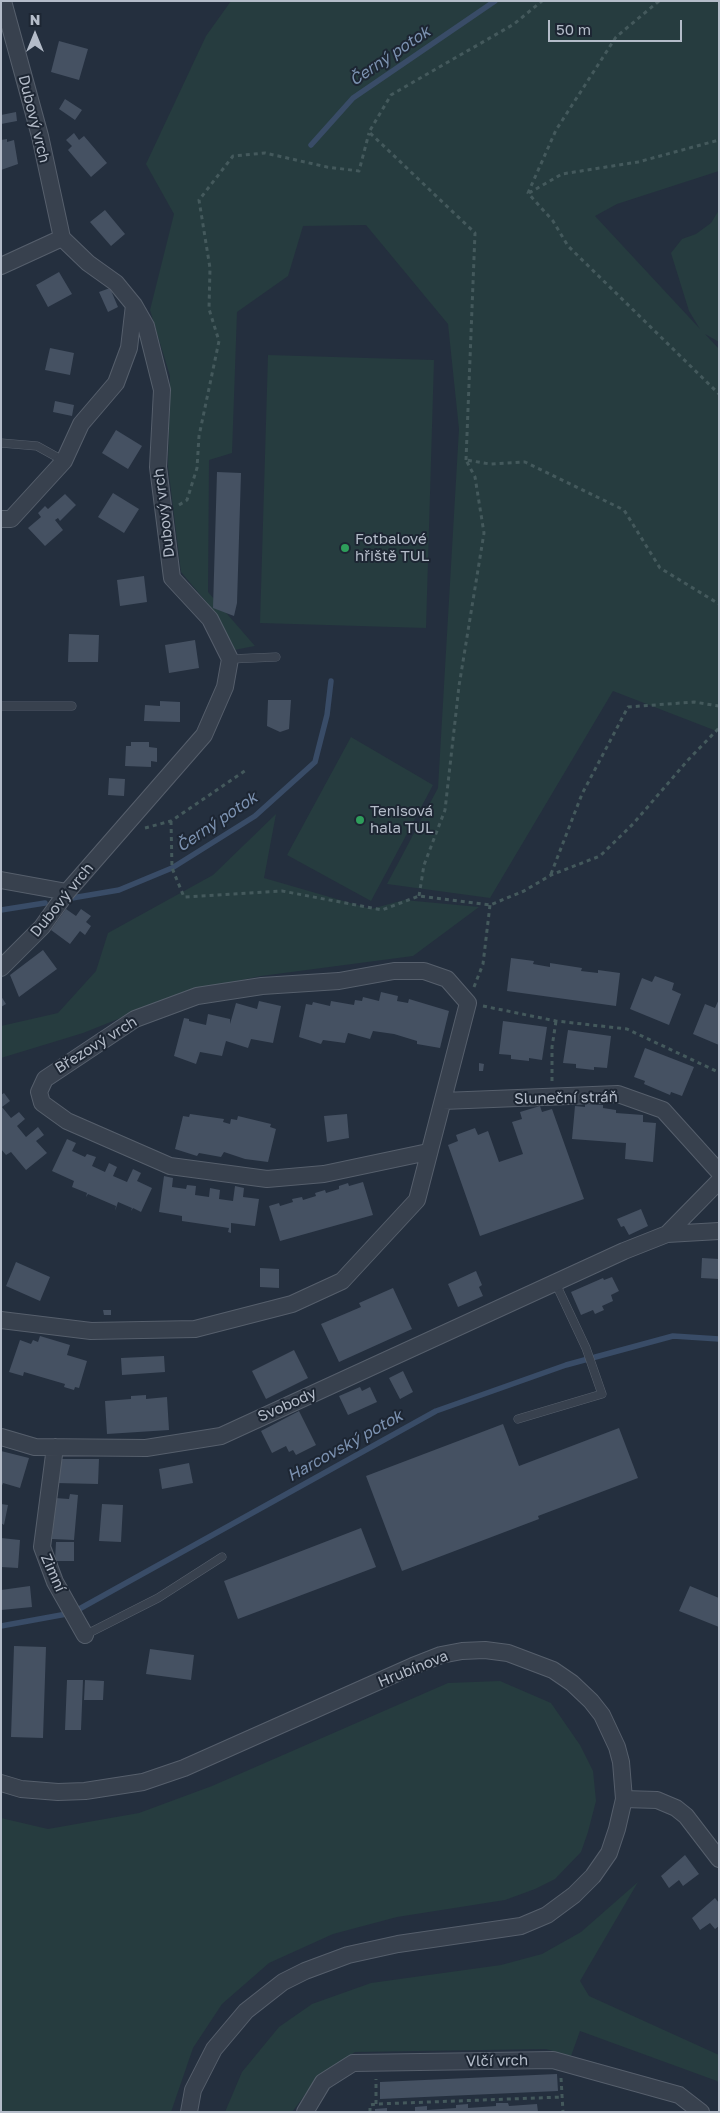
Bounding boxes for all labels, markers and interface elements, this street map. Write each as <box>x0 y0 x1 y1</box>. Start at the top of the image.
north arrow <box>10 10 60 60</box>
scale bar <box>550 10 684 42</box>
text: N <box>30 11 40 28</box>
text: 50 m <box>556 20 591 38</box>
water label: Černý potok <box>346 22 434 90</box>
street label: Dubový vrch <box>14 73 54 165</box>
street label: Dubový vrch <box>150 467 178 559</box>
place label: Fotbalové hřiště TUL <box>355 530 429 565</box>
marker: Fotbalové hřiště TUL <box>339 542 351 554</box>
water label: Černý potok <box>173 788 261 856</box>
place label: Tenisová hala TUL <box>370 802 434 837</box>
marker: Tenisová hala TUL <box>354 814 366 826</box>
street label: Dubový vrch <box>27 859 97 941</box>
street label: Březový vrch <box>52 1013 140 1077</box>
street label: Sluneční stráň <box>514 1088 618 1108</box>
street label: Svobody <box>255 1384 319 1426</box>
water label: Harcovský potok <box>284 1406 406 1486</box>
street label: Zimní <box>37 1551 69 1595</box>
street label: Hrubínova <box>375 1647 451 1691</box>
street label: Vlčí vrch <box>466 2051 528 2071</box>

